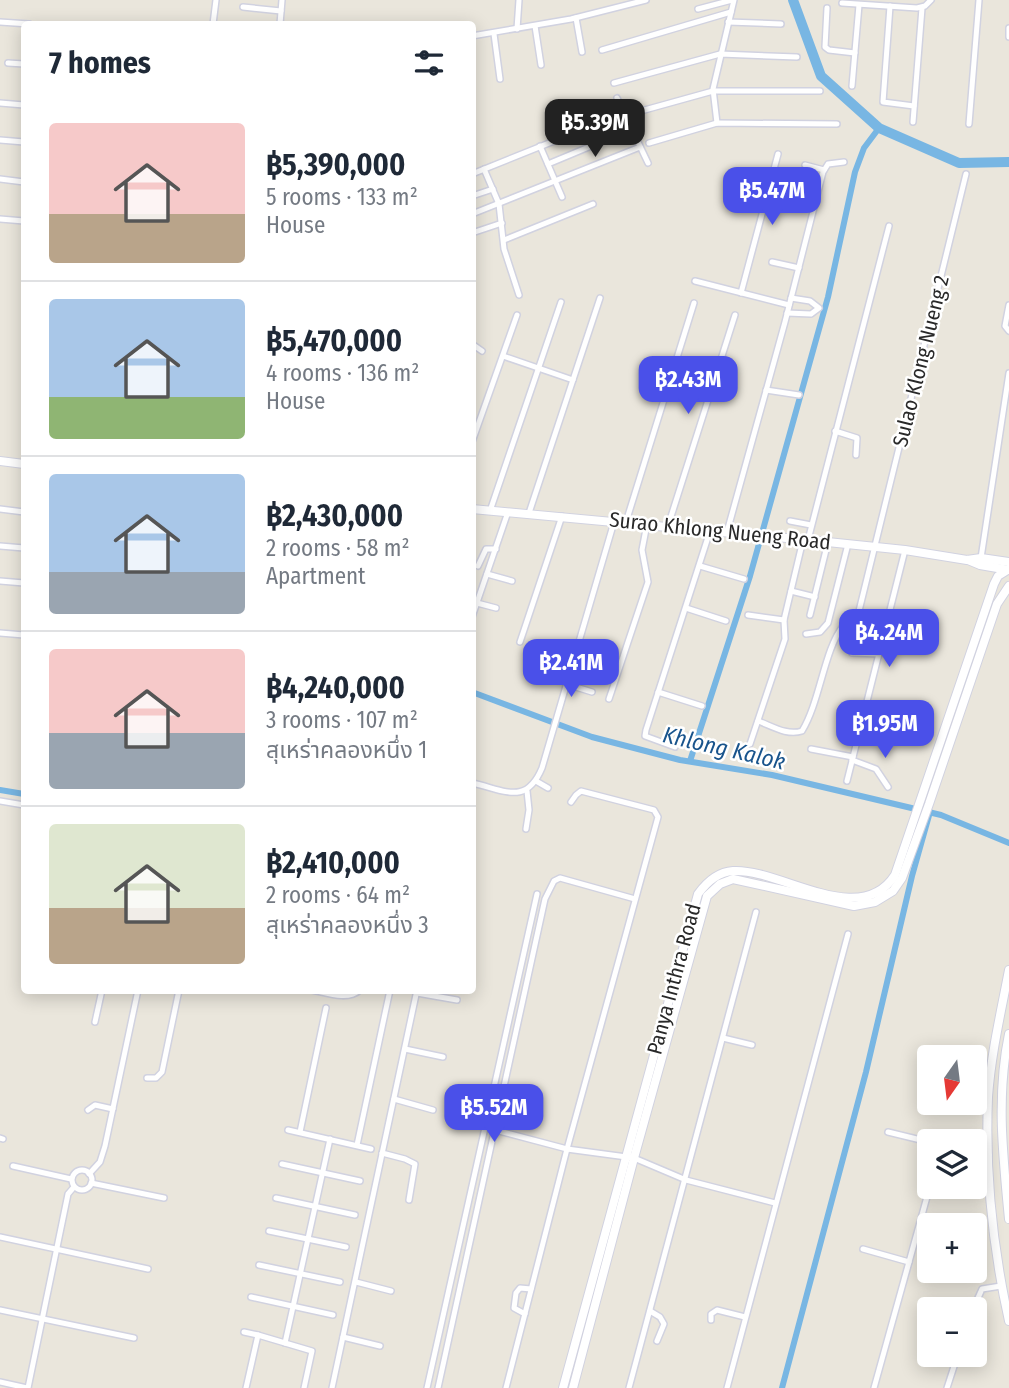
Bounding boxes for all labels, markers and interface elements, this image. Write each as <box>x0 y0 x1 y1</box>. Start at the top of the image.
icon: filters <box>410 44 448 82</box>
text: 7 homes <box>49 45 151 81</box>
pin: ฿5.39M <box>538 100 652 159</box>
text: ฿5.39M <box>561 108 629 136</box>
text: ฿5,390,000 <box>266 147 405 183</box>
icon: home <box>105 151 189 235</box>
pin: ฿5.47M <box>715 168 829 227</box>
text: ฿5.47M <box>739 176 805 204</box>
text: 5 rooms · 133 m² <box>266 183 418 211</box>
text: House <box>266 211 325 239</box>
street label: Sulao Klong Nueng 2 <box>887 273 955 449</box>
text: ฿5,470,000 <box>266 323 402 359</box>
icon: home <box>105 327 189 411</box>
pin: ฿2.43M <box>631 356 745 416</box>
text: 4 rooms · 136 m² <box>266 359 419 387</box>
text: ฿2.43M <box>655 365 721 393</box>
text: House <box>266 387 325 415</box>
text: ฿2,430,000 <box>266 498 403 534</box>
icon: home <box>105 502 189 586</box>
street label: Surao Khlong Nueng Road <box>608 506 832 556</box>
text: 2 rooms · 58 m² <box>266 534 410 562</box>
text: Apartment <box>266 562 366 590</box>
pin: ฿4.24M <box>832 610 946 669</box>
text: ฿4.24M <box>855 618 923 646</box>
pin: ฿2.41M <box>514 640 628 699</box>
text: ฿2.41M <box>539 648 603 676</box>
text: ฿4,240,000 <box>266 670 405 706</box>
icon: home <box>105 677 189 761</box>
pin: ฿1.95M <box>828 700 942 760</box>
text: 3 rooms · 107 m² <box>266 706 418 734</box>
text: ฿1.95M <box>852 709 918 737</box>
water label: Khlong Kalok <box>660 720 788 776</box>
text: สุเหร่าคลองหนึ่ง 1 <box>266 736 427 764</box>
text: ฿2,410,000 <box>266 845 400 881</box>
icon: home <box>105 852 189 936</box>
text: 2 rooms · 64 m² <box>266 881 410 909</box>
street label: Panya Inthra Road <box>641 901 707 1057</box>
text: สุเหร่าคลองหนึ่ง 3 <box>266 911 429 939</box>
north arrow <box>917 1045 987 1115</box>
map controls <box>917 1045 987 1367</box>
pin: ฿5.52M <box>437 1084 551 1144</box>
text: ฿5.52M <box>460 1093 528 1121</box>
button: layers <box>917 1129 987 1199</box>
button: + <box>917 1213 987 1283</box>
button: − <box>917 1297 987 1367</box>

